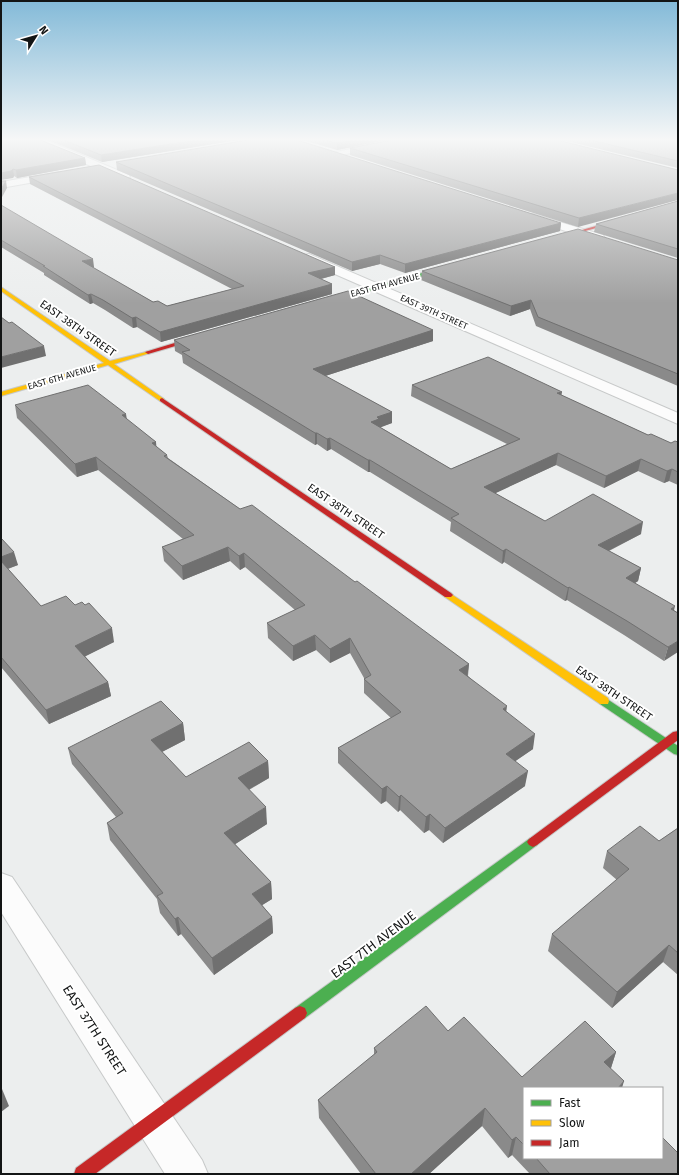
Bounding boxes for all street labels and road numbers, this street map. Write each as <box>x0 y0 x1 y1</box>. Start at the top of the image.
street label: EAST 6TH AVENUE <box>349 271 421 299</box>
street label: EAST 39TH STREET <box>399 293 470 332</box>
street label: EAST 38TH STREET <box>37 297 118 360</box>
street label: EAST 6TH AVENUE <box>26 362 98 392</box>
street label: EAST 38TH STREET <box>305 481 387 542</box>
street label: EAST 38TH STREET <box>573 663 655 724</box>
street label: EAST 7TH AVENUE <box>328 908 419 981</box>
street label: EAST 37TH STREET <box>60 982 130 1078</box>

